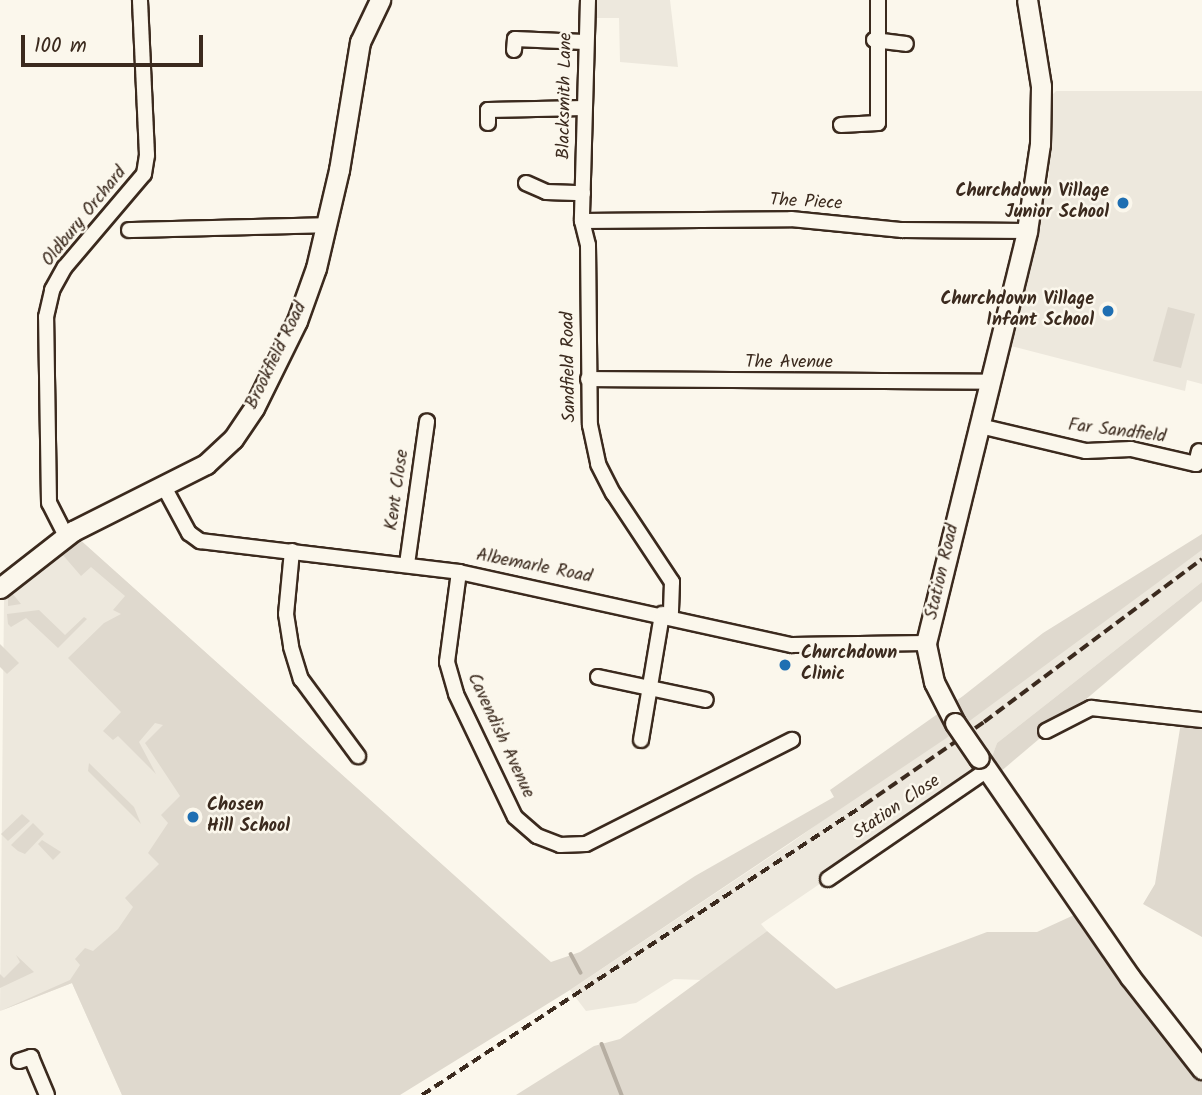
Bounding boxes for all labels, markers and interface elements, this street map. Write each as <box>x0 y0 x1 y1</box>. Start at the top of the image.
scale bar <box>24 21 206 65</box>
text: 100 m <box>34 30 87 63</box>
street label: Blacksmith Lane <box>554 32 578 160</box>
street label: Oldbury Orchard <box>38 163 132 271</box>
place label: Churchdown Village Junior School <box>956 182 1109 224</box>
street label: The Piece <box>769 190 843 216</box>
marker: Churchdown Village Junior School <box>1115 195 1131 211</box>
place label: Churchdown Village Infant School <box>941 290 1094 332</box>
street label: Brookfield Road <box>242 299 312 413</box>
marker: Churchdown Village Infant School <box>1100 303 1116 319</box>
street label: Sandfield Road <box>558 311 582 423</box>
street label: The Avenue <box>745 352 833 374</box>
street label: Far Sandfield <box>1067 415 1167 449</box>
street label: Kent Close <box>382 448 414 532</box>
street label: Station Road <box>922 522 964 622</box>
street label: Albemarle Road <box>474 545 594 589</box>
place label: Churchdown Clinic <box>801 644 897 686</box>
marker: Churchdown Clinic <box>775 655 795 675</box>
street label: Cavendish Avenue <box>462 670 538 802</box>
street label: Station Close <box>849 771 945 845</box>
place label: Chosen Hill School <box>207 796 290 838</box>
marker: Chosen Hill School <box>185 809 201 825</box>

